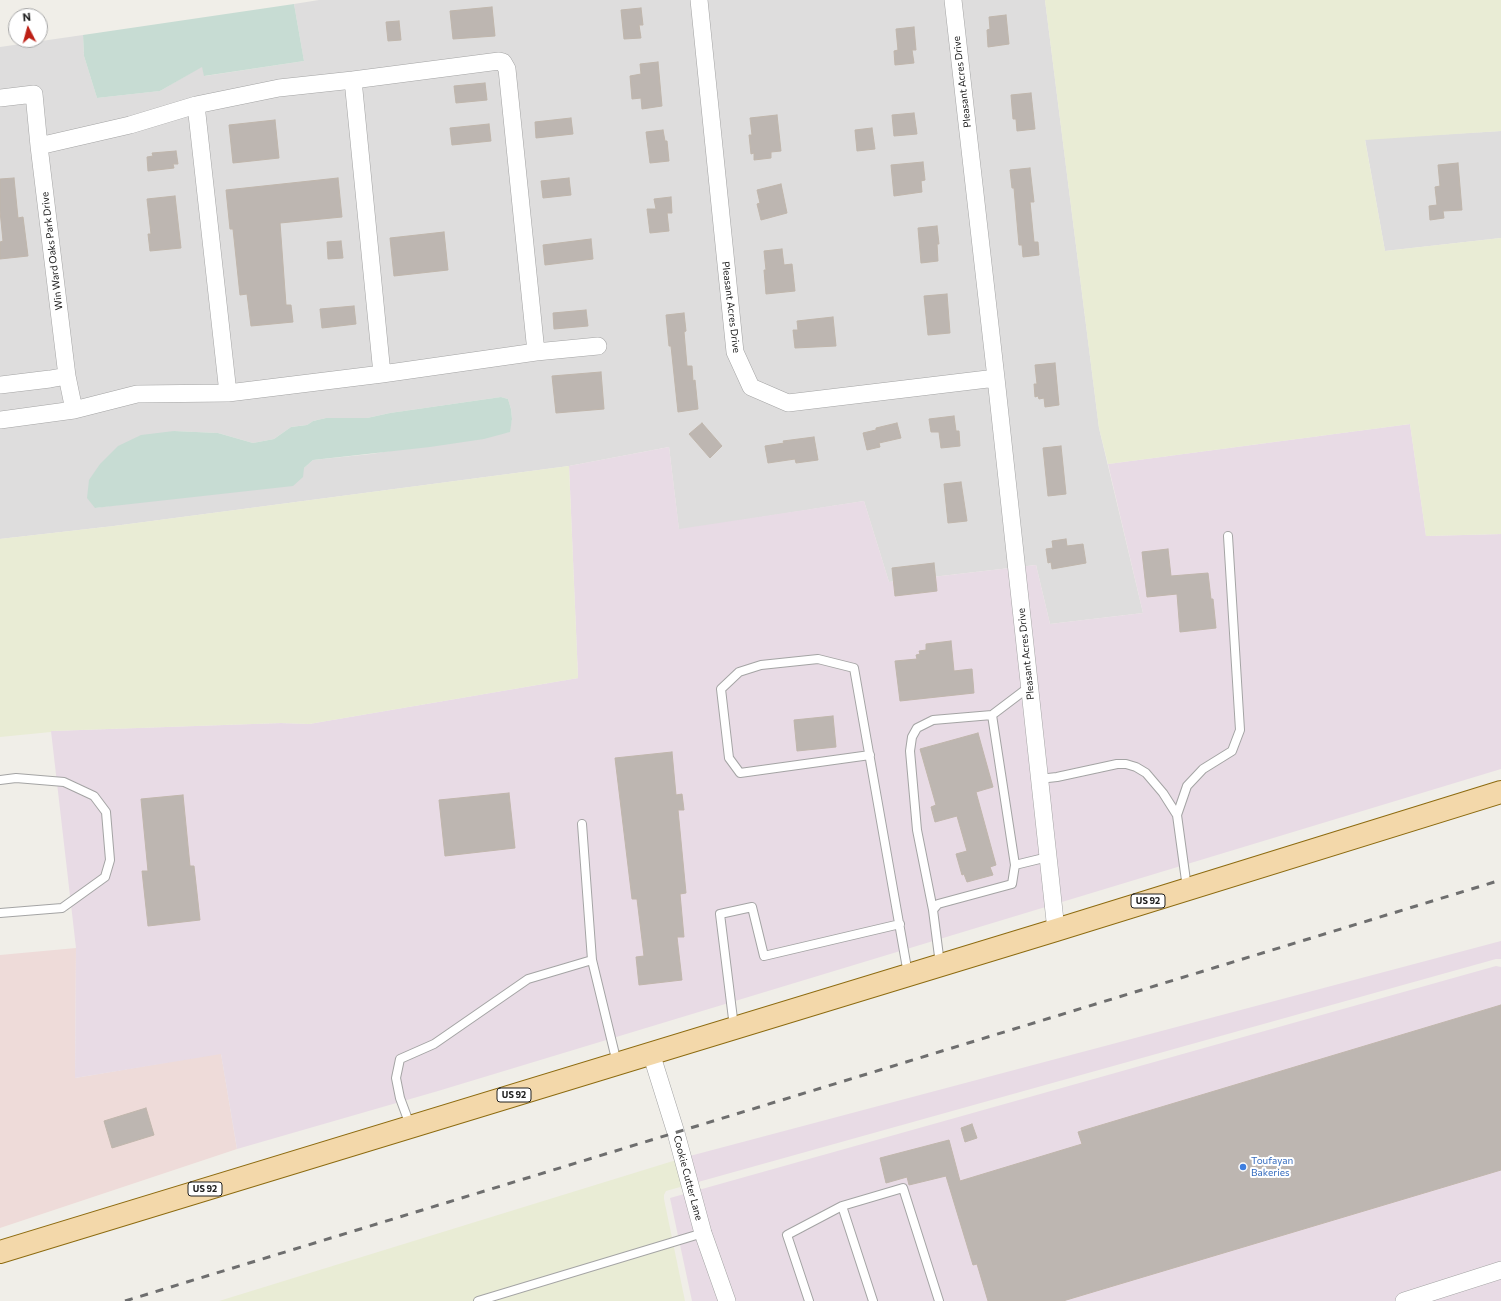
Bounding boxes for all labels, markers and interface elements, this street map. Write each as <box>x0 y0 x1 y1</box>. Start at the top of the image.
north arrow <box>8 8 48 48</box>
text: N <box>22 10 32 23</box>
street label: Pleasant Acres Drive <box>950 36 974 128</box>
street label: Win Ward Oaks Park Drive <box>39 191 65 311</box>
street label: Pleasant Acres Drive <box>719 261 743 353</box>
street label: Pleasant Acres Drive <box>1015 608 1037 700</box>
road number: US 92 <box>1131 894 1165 908</box>
road number: US 92 <box>497 1088 531 1102</box>
street label: Cookie Cutter Lane <box>671 1134 705 1222</box>
place label: Toufayan Bakeries <box>1251 1155 1293 1178</box>
marker: Toufayan Bakeries <box>1238 1162 1248 1172</box>
road number: US 92 <box>188 1182 222 1196</box>

